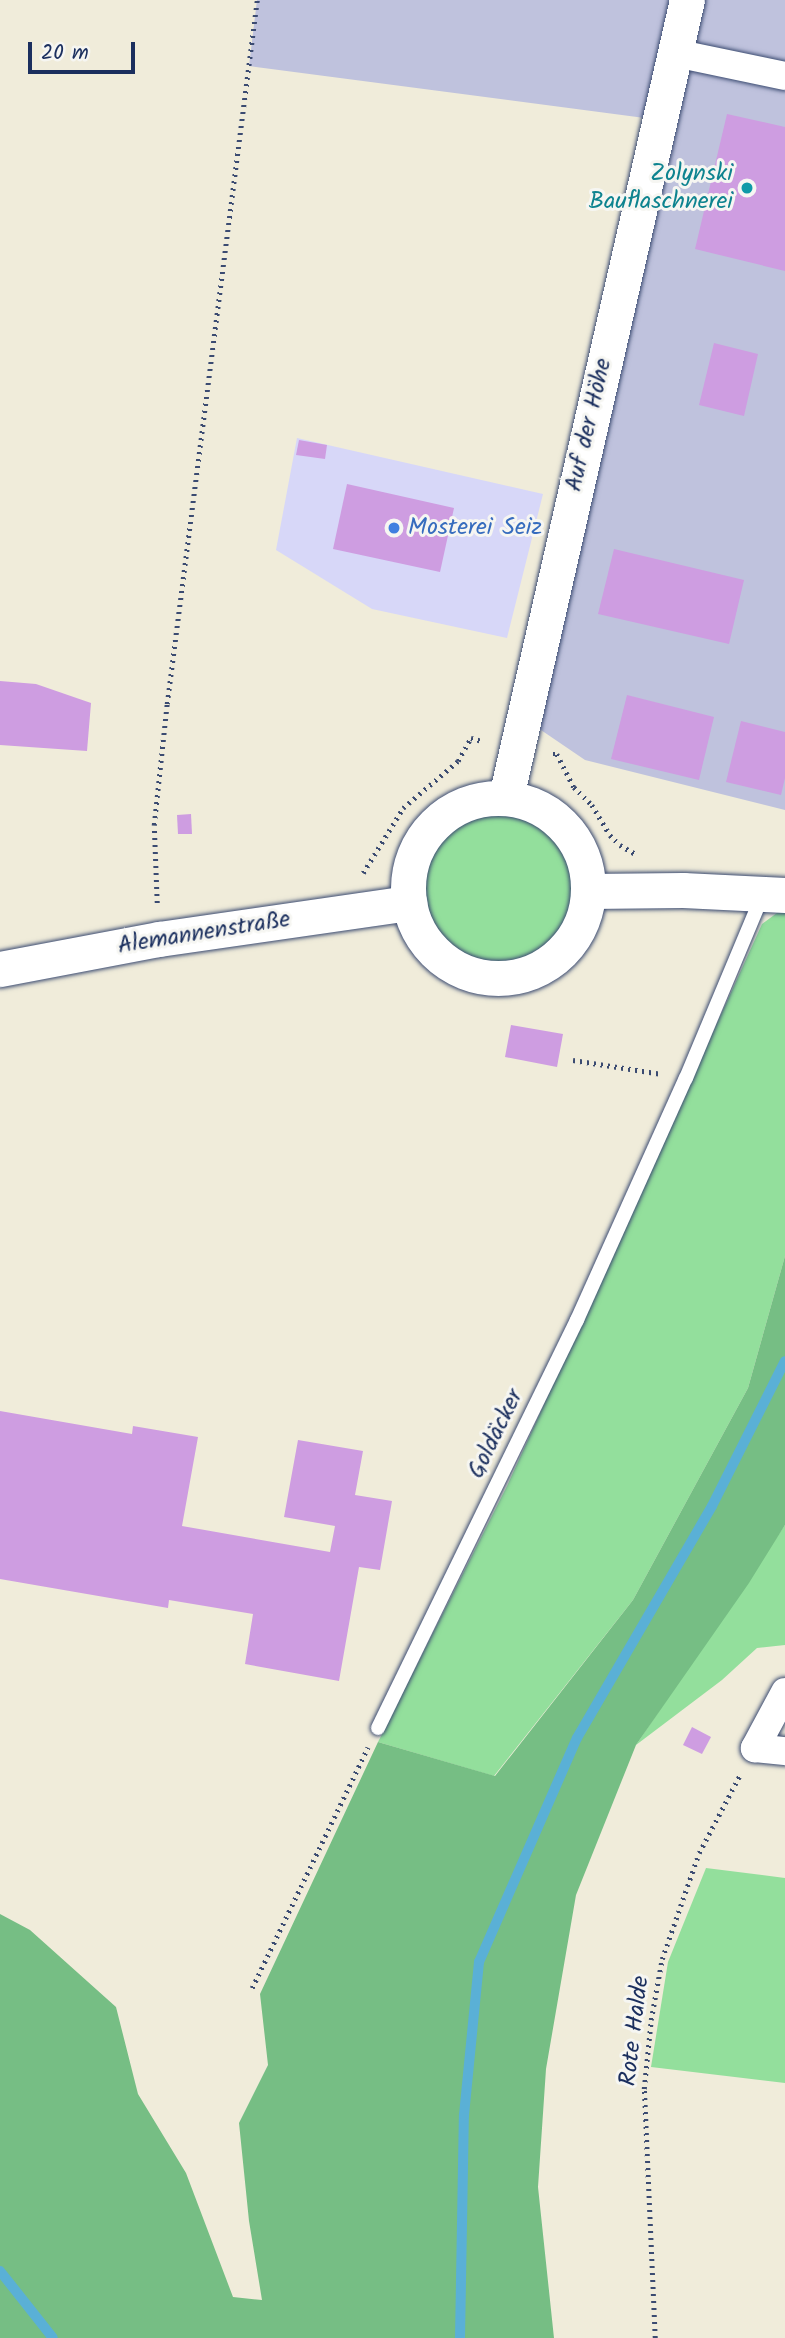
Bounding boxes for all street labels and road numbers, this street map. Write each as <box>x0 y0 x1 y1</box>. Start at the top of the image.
street label: Auf der Höhe <box>560 356 618 494</box>
street label: Alemannenstraße <box>116 905 292 961</box>
street label: Goldäcker <box>462 1385 530 1483</box>
street label: Rote Halde <box>614 1974 656 2088</box>

